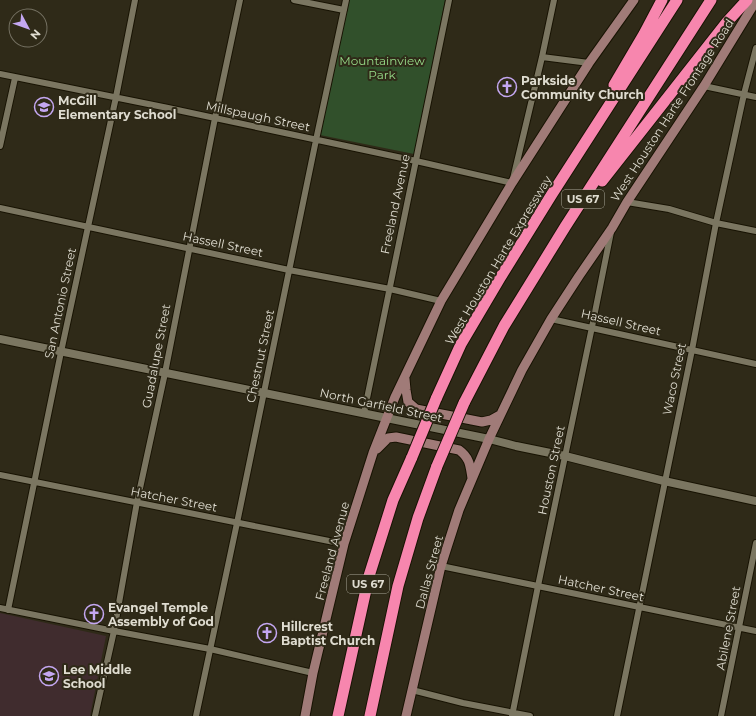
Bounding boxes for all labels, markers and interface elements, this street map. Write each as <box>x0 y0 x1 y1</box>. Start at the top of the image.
north arrow <box>8 8 48 48</box>
street label: West Houston Harte Frontage Road <box>607 16 737 204</box>
text: N <box>27 27 44 43</box>
park label: Mountainview Park <box>339 53 425 82</box>
place label: Parkside Community Church <box>521 73 644 102</box>
church icon: Parkside Community Church <box>496 76 518 98</box>
place label: McGill Elementary School <box>58 93 176 122</box>
school or university icon: McGill Elementary School <box>33 96 55 118</box>
street label: Millspaugh Street <box>205 98 312 134</box>
street label: Freeland Avenue <box>377 153 413 255</box>
street label: West Houston Harte Expressway <box>441 172 555 347</box>
road number: US 67 <box>562 190 604 208</box>
street label: Hassell Street <box>181 228 265 260</box>
street label: San Antonio Street <box>41 246 79 360</box>
street label: Guadalupe Street <box>139 303 173 409</box>
street label: Hassell Street <box>580 306 663 339</box>
street label: Chestnut Street <box>243 308 277 404</box>
street label: Waco Street <box>659 341 689 416</box>
street label: North Garfield Street <box>318 385 444 425</box>
street label: Houston Street <box>534 424 568 516</box>
street label: Hatcher Street <box>130 483 219 515</box>
street label: Freeland Avenue <box>312 500 352 602</box>
street label: Dallas Street <box>412 533 446 611</box>
street label: Hatcher Street <box>557 572 646 604</box>
road number: US 67 <box>347 575 389 593</box>
street label: Abilene Street <box>713 585 744 671</box>
place label: Evangel Temple Assembly of God <box>107 600 214 629</box>
church icon: Evangel Temple Assembly of God <box>83 603 105 625</box>
place label: Hillcrest Baptist Church <box>281 619 375 648</box>
church icon: Hillcrest Baptist Church <box>256 622 278 644</box>
place label: Lee Middle School <box>63 662 132 691</box>
school or university icon: Lee Middle School <box>38 665 60 687</box>

